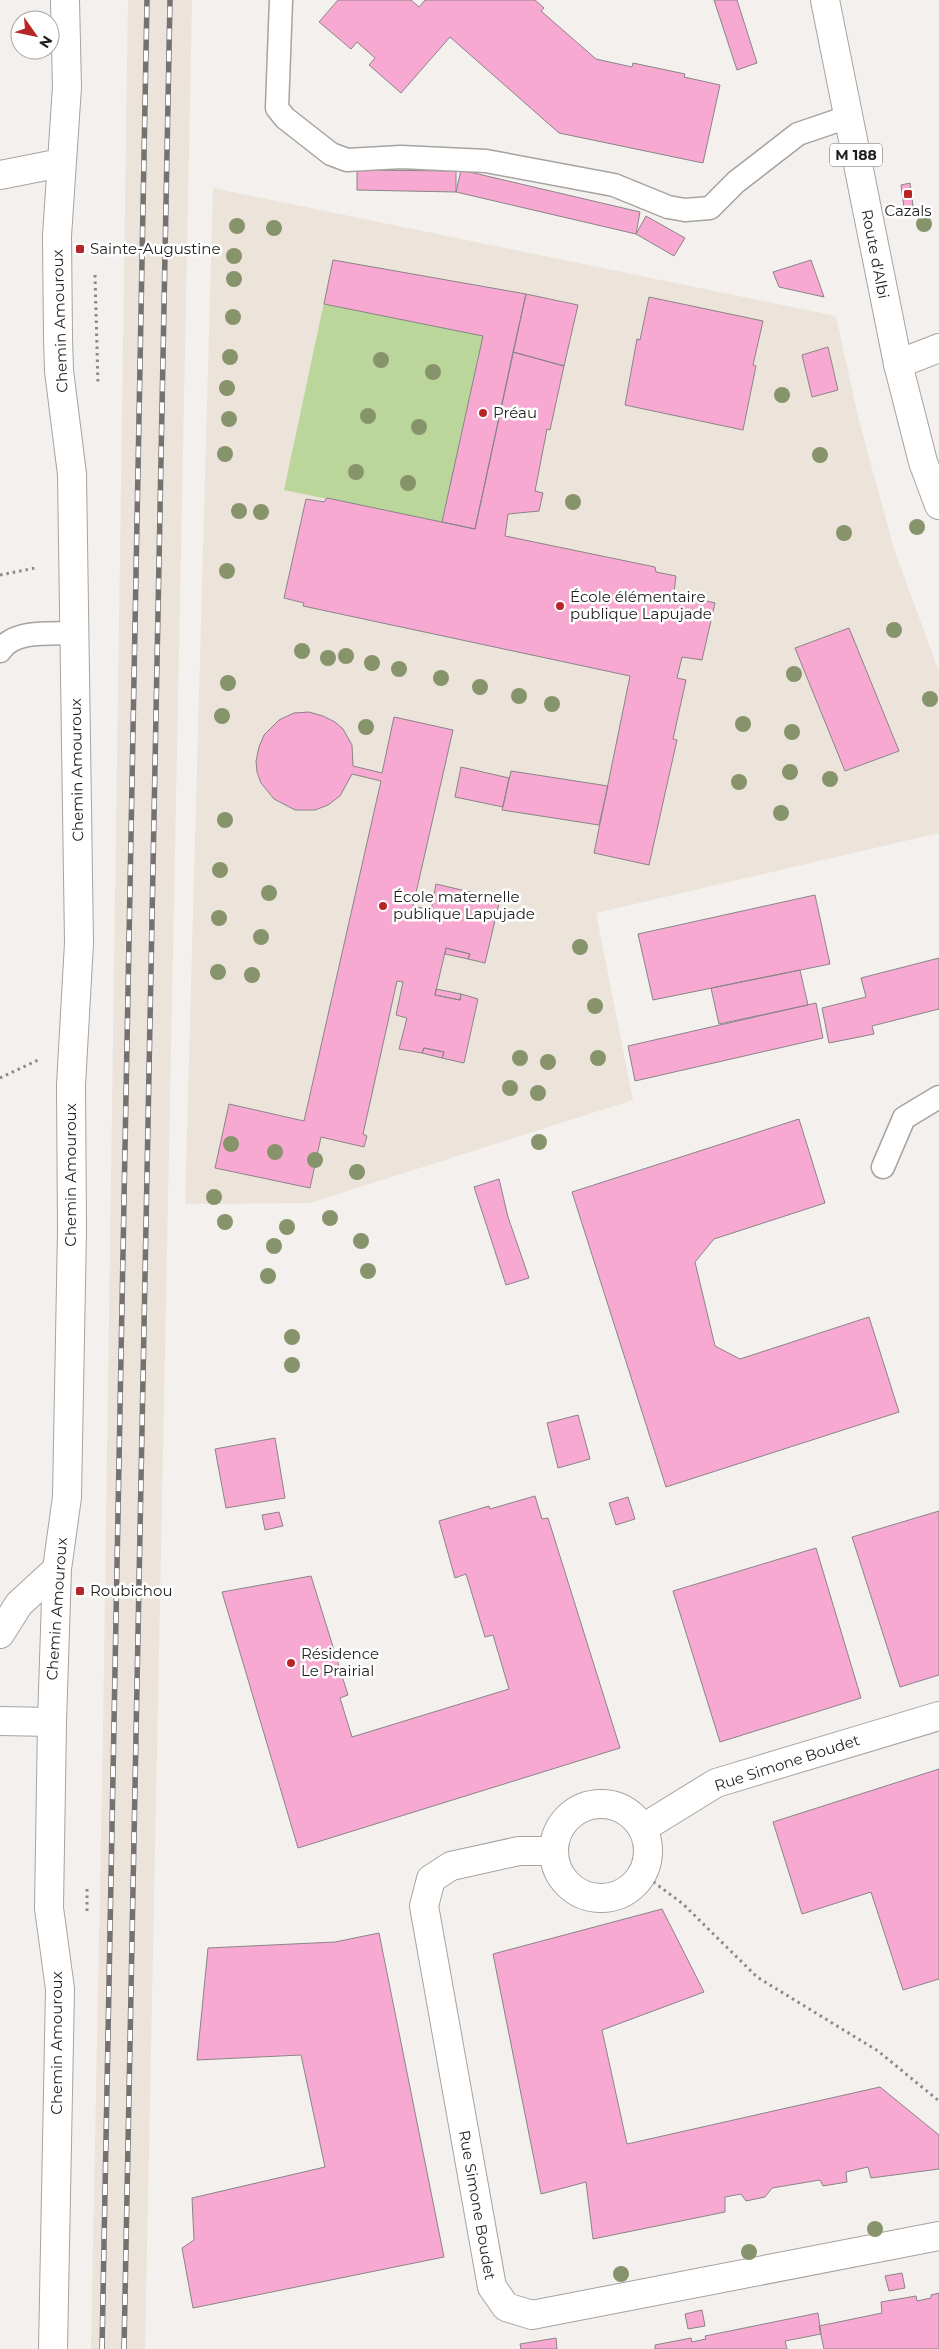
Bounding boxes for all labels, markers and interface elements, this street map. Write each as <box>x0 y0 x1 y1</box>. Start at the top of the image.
north arrow <box>10 10 60 60</box>
text: N <box>35 32 57 52</box>
road number: M 188 <box>830 144 882 166</box>
marker: Cazals <box>902 188 914 200</box>
place label: Cazals <box>884 201 932 220</box>
street label: Route d'Albi <box>858 208 893 300</box>
place label: Sainte-Augustine <box>90 239 220 258</box>
marker: Sainte-Augustine <box>74 243 86 255</box>
street label: Chemin Amouroux <box>48 249 71 393</box>
place label: Préau <box>493 403 537 422</box>
marker: Préau <box>477 407 489 419</box>
place label: École élémentaire publique Lapujade <box>570 587 712 623</box>
marker: École élémentaire publique Lapujade <box>554 600 566 612</box>
street label: Chemin Amouroux <box>66 698 87 842</box>
place label: École maternelle publique Lapujade <box>393 887 535 923</box>
marker: École maternelle publique Lapujade <box>377 900 389 912</box>
street label: Chemin Amouroux <box>61 1103 80 1247</box>
street label: Chemin Amouroux <box>42 1537 71 1681</box>
place label: Roubichou <box>90 1581 173 1600</box>
marker: Roubichou <box>74 1585 86 1597</box>
place label: Résidence Le Prairial <box>301 1644 379 1680</box>
marker: Résidence Le Prairial <box>285 1657 297 1669</box>
street label: Rue Simone Boudet <box>712 1730 862 1795</box>
street label: Chemin Amouroux <box>47 1971 66 2115</box>
street label: Rue Simone Boudet <box>455 2129 500 2281</box>

